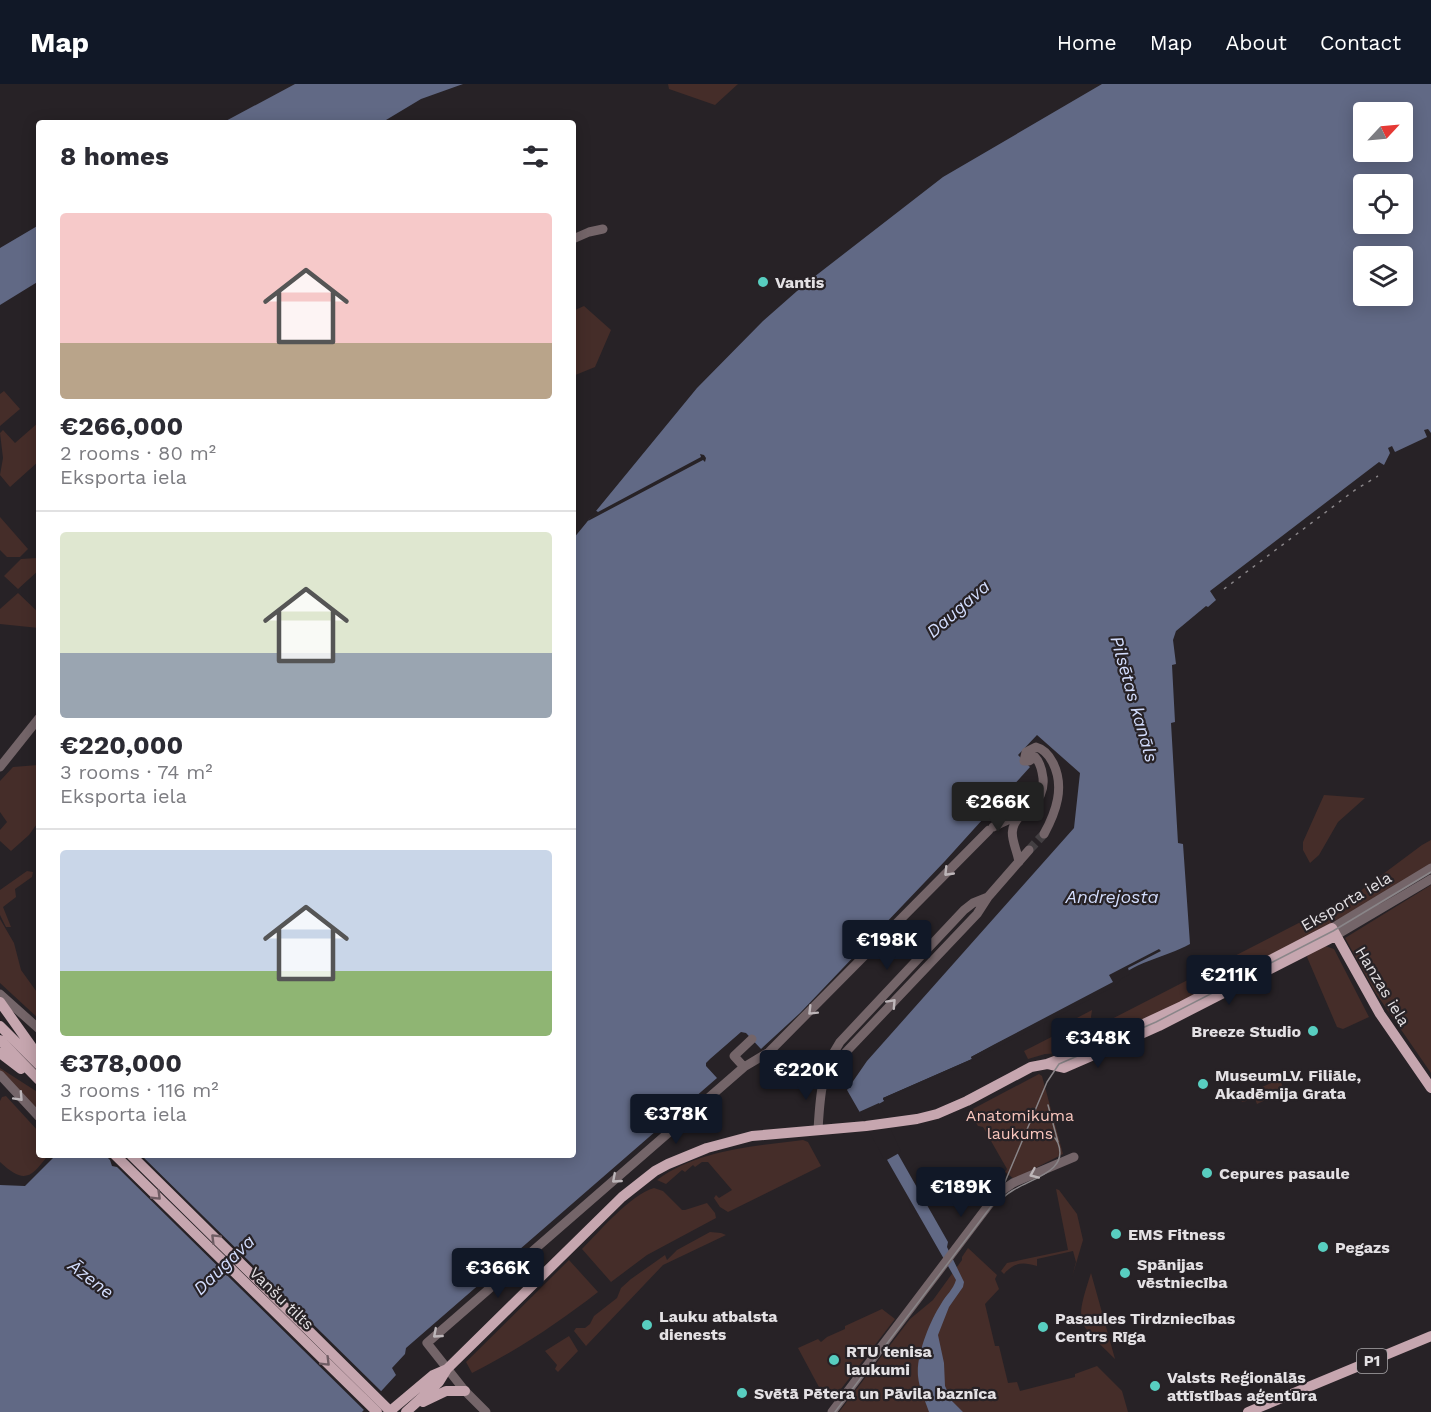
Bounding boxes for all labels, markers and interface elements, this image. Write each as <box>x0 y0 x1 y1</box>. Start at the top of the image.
text: Map <box>30 26 89 59</box>
text: Home <box>1057 30 1117 55</box>
text: Map <box>1150 30 1193 55</box>
text: About <box>1226 30 1287 55</box>
text: Contact <box>1320 30 1401 55</box>
north arrow <box>1353 102 1413 162</box>
map controls <box>1353 102 1413 306</box>
icon: filters <box>519 140 552 173</box>
text: 8 homes <box>60 141 169 171</box>
button: locate <box>1353 174 1413 234</box>
button: layers <box>1353 246 1413 306</box>
icon: home <box>252 252 360 360</box>
place label: Vantis <box>775 273 825 292</box>
marker: Vantis <box>756 275 770 289</box>
text: €266,000 <box>60 411 183 441</box>
text: 2 rooms · 80 m² <box>60 441 216 465</box>
text: Eksporta iela <box>60 465 187 489</box>
icon: home <box>252 571 360 679</box>
water label: Daugava <box>922 575 994 642</box>
water label: Pilsētas kanāls <box>1106 633 1163 764</box>
text: €220,000 <box>60 730 183 760</box>
text: 3 rooms · 74 m² <box>60 760 213 784</box>
pin: €266K <box>956 782 1040 833</box>
text: Eksporta iela <box>60 784 187 808</box>
text: €266K <box>966 789 1030 813</box>
one-way arrow <box>944 865 955 875</box>
street label: Eksporta iela <box>1298 868 1395 935</box>
water label: Andrejosta <box>1064 886 1159 907</box>
icon: home <box>252 889 360 997</box>
pin: €198K <box>845 920 929 971</box>
text: €198K <box>856 927 918 951</box>
street label: Hanzas iela <box>1351 943 1414 1030</box>
pin: €211K <box>1187 955 1271 1006</box>
text: €211K <box>1200 962 1258 986</box>
one-way arrow <box>884 1000 895 1011</box>
one-way arrow <box>808 1004 818 1015</box>
pin: €348K <box>1056 1018 1140 1069</box>
place label: Breeze Studio <box>1191 1022 1301 1041</box>
marker: Breeze Studio <box>1306 1024 1320 1038</box>
text: €348K <box>1065 1025 1131 1049</box>
text: €378,000 <box>60 1048 182 1078</box>
pin: €220K <box>764 1050 848 1101</box>
text: €220K <box>774 1057 838 1081</box>
place label: MuseumLV. Filiāle, Akadēmija Grata <box>1215 1066 1361 1103</box>
marker: MuseumLV. Filiāle, Akadēmija Grata <box>1196 1077 1210 1091</box>
text: 3 rooms · 116 m² <box>60 1078 219 1102</box>
one-way arrow <box>12 1090 23 1100</box>
pin: €378K <box>634 1094 718 1145</box>
text: €378K <box>644 1101 708 1125</box>
text: Eksporta iela <box>60 1102 187 1126</box>
park label: Anatomikuma laukums <box>966 1106 1074 1143</box>
place label: Cepures pasaule <box>1219 1164 1350 1183</box>
one-way arrow <box>1029 1166 1040 1178</box>
marker: Cepures pasaule <box>1200 1166 1214 1180</box>
pin: €189K <box>919 1167 1003 1218</box>
one-way arrow <box>612 1171 623 1182</box>
text: €189K <box>930 1174 992 1198</box>
one-way arrow <box>150 1189 160 1200</box>
place label: EMS Fitness <box>1128 1225 1226 1244</box>
marker: EMS Fitness <box>1109 1227 1123 1241</box>
water label: Daugava <box>189 1230 259 1299</box>
one-way arrow <box>211 1235 222 1245</box>
place label: Pegazs <box>1335 1238 1390 1257</box>
marker: Pegazs <box>1316 1240 1330 1254</box>
pin: €366K <box>456 1248 540 1299</box>
water label: Āzene <box>64 1254 118 1303</box>
text: €366K <box>466 1255 530 1279</box>
place label: Spānijas vēstniecība <box>1136 1255 1228 1292</box>
street label: Vanšu tilts <box>245 1263 318 1334</box>
marker: Spānijas vēstniecība <box>1118 1266 1132 1280</box>
place label: Lauku atbalsta dienests <box>659 1307 778 1344</box>
place label: Pasaules Tirdzniecības Centrs Rīga <box>1055 1309 1236 1346</box>
marker: Lauku atbalsta dienests <box>640 1318 654 1332</box>
marker: Pasaules Tirdzniecības Centrs Rīga <box>1036 1320 1050 1334</box>
one-way arrow <box>433 1327 444 1338</box>
place label: RTU tenisa laukumi <box>846 1342 933 1379</box>
road number: P1 <box>1357 1349 1387 1373</box>
marker: RTU tenisa laukumi <box>827 1353 841 1367</box>
one-way arrow <box>319 1355 330 1365</box>
place label: Valsts Reģionālās attīstības aģentūra <box>1167 1368 1318 1405</box>
marker: Valsts Reģionālās attīstības aģentūra <box>1148 1379 1162 1393</box>
place label: Svētā Pētera un Pāvila baznīca <box>754 1384 997 1403</box>
marker: Svētā Pētera un Pāvila baznīca <box>735 1386 749 1400</box>

